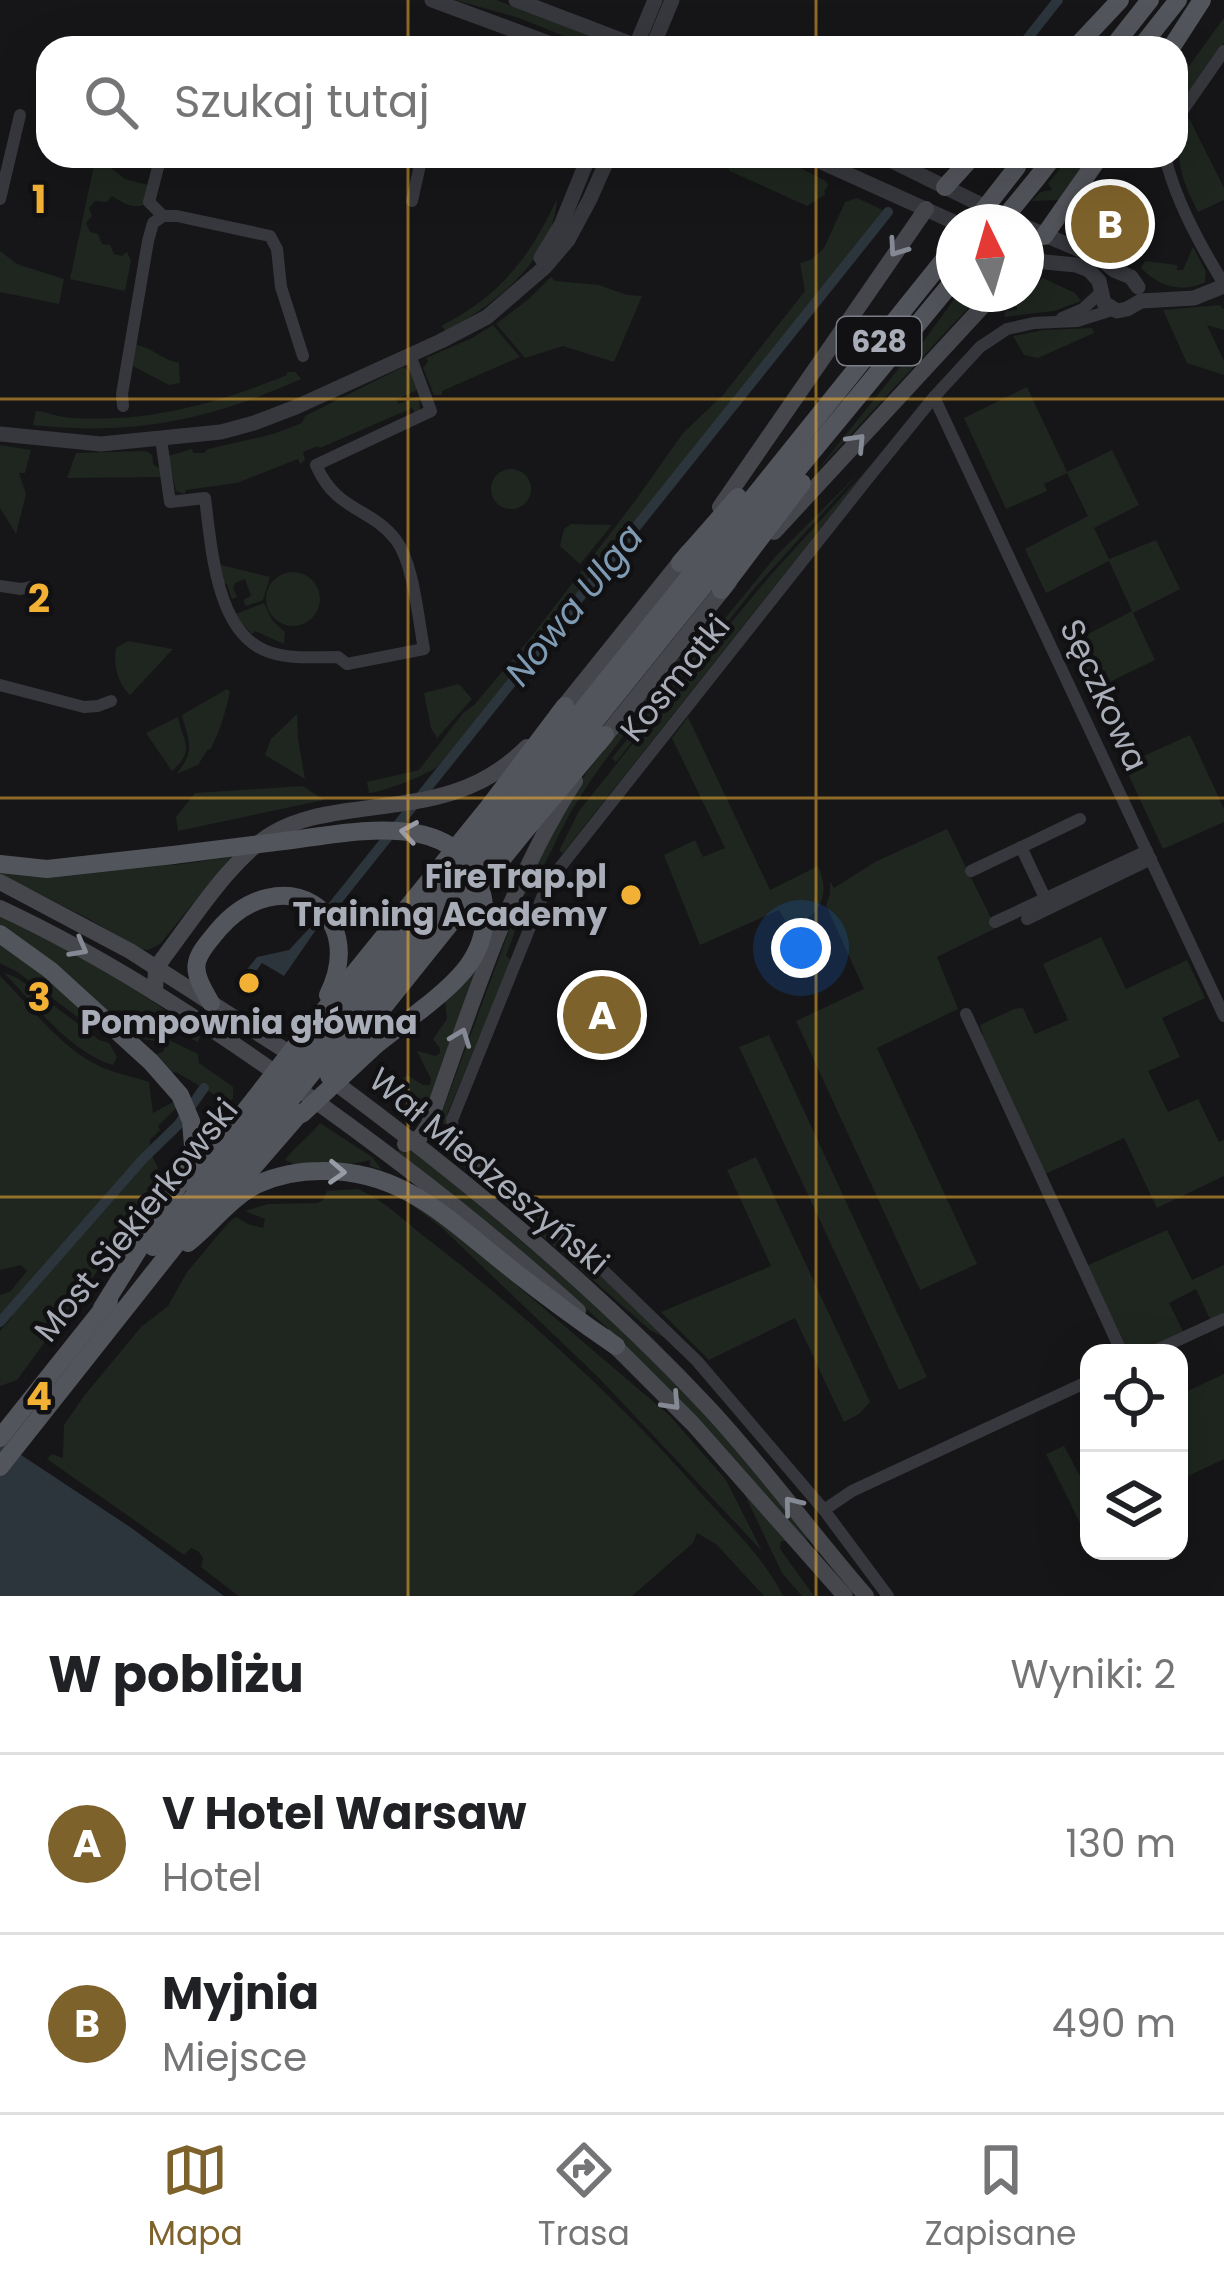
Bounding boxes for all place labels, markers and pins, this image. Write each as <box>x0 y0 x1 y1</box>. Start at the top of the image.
pin: B <box>1071 179 1149 269</box>
place label: FireTrap.pl Training Academy <box>292 853 607 938</box>
marker: FireTrap.pl Training Academy <box>618 882 644 908</box>
marker: Pompownia główna <box>236 970 262 996</box>
pin: A <box>563 970 641 1060</box>
place label: Pompownia główna <box>80 999 418 1046</box>

